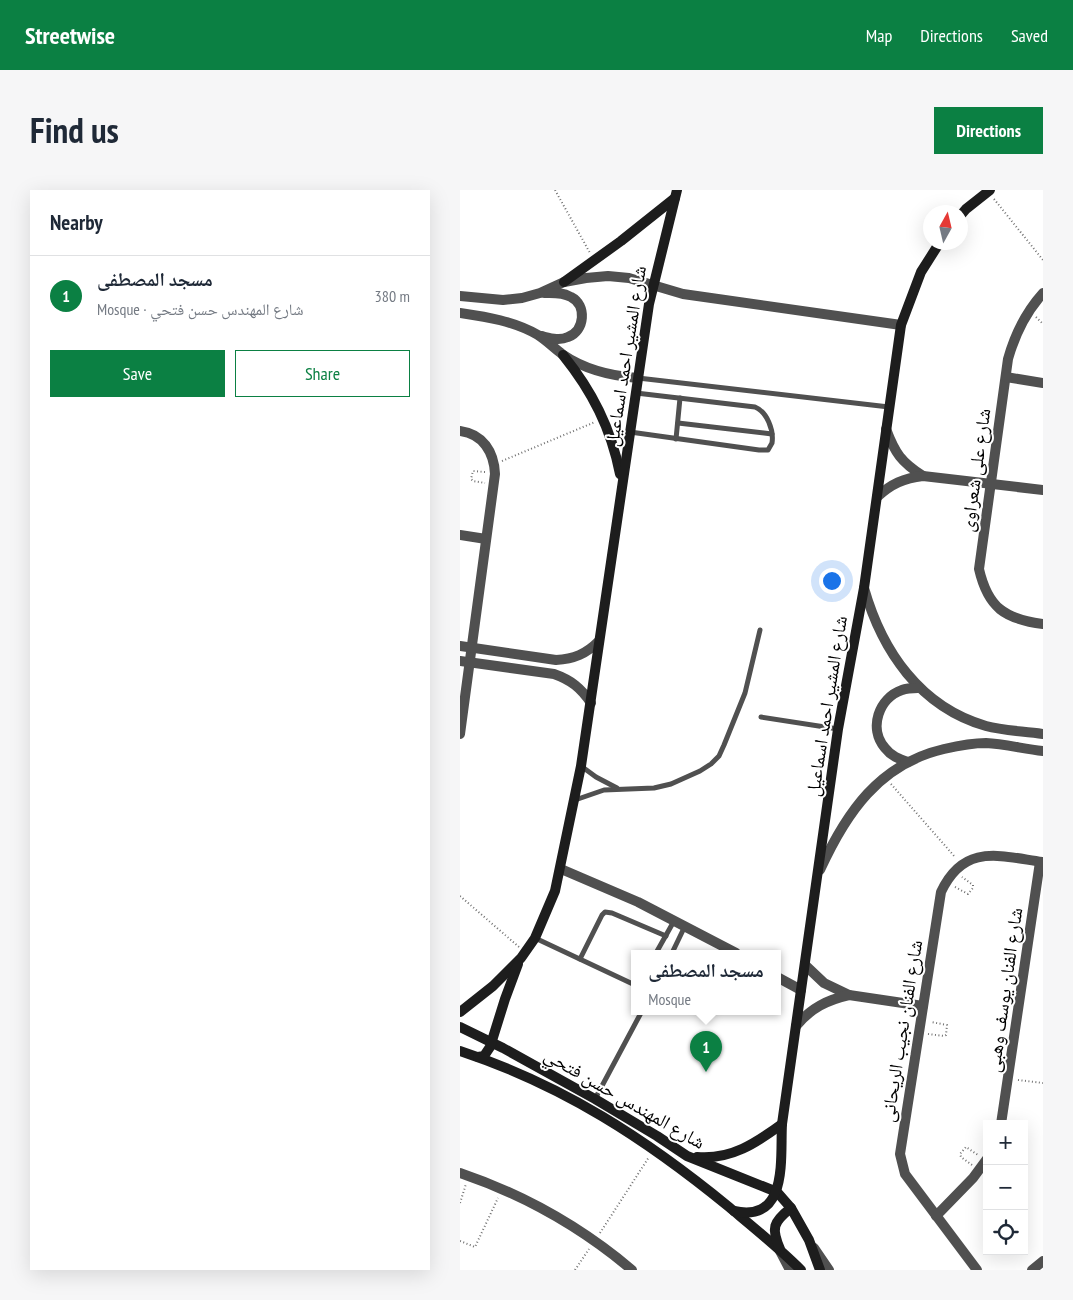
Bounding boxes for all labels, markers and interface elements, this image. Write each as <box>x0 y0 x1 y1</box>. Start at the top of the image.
text: Streetwise <box>25 20 115 51</box>
text: Map <box>866 24 892 47</box>
text: Directions <box>920 24 983 47</box>
text: Saved <box>1011 24 1048 47</box>
text: Find us <box>30 107 119 153</box>
button: Directions <box>934 107 1043 154</box>
north arrow <box>923 205 968 250</box>
text: Nearby <box>50 209 103 236</box>
street label: شارع المشير احمد اسماعيل <box>599 264 651 448</box>
text: مسجد المصطفى <box>97 267 213 291</box>
text: 1 <box>62 286 70 306</box>
text: 380 m <box>375 286 410 306</box>
text: Mosque · شارع المهندس حسن فتحي <box>97 299 303 319</box>
button: Save <box>50 350 225 397</box>
button: Share <box>235 350 410 397</box>
street label: شارع على شعراوى <box>954 407 996 533</box>
your location <box>819 568 845 594</box>
street label: شارع المشير احمد اسماعيل <box>800 614 852 798</box>
street label: شارع الفنان يوسف وهبى <box>981 906 1027 1074</box>
street label: شارع الفنان نجيب الريحانى <box>875 938 927 1124</box>
popup <box>631 950 781 1015</box>
text: مسجد المصطفى <box>648 958 764 982</box>
text: Mosque <box>648 989 691 1009</box>
pin: 1 <box>690 1031 722 1072</box>
street label: شارع المهندس حسن فتحي <box>538 1042 710 1157</box>
map controls <box>983 1120 1028 1255</box>
button: + <box>983 1120 1028 1165</box>
button: − <box>983 1165 1028 1210</box>
button: locate <box>983 1210 1028 1255</box>

